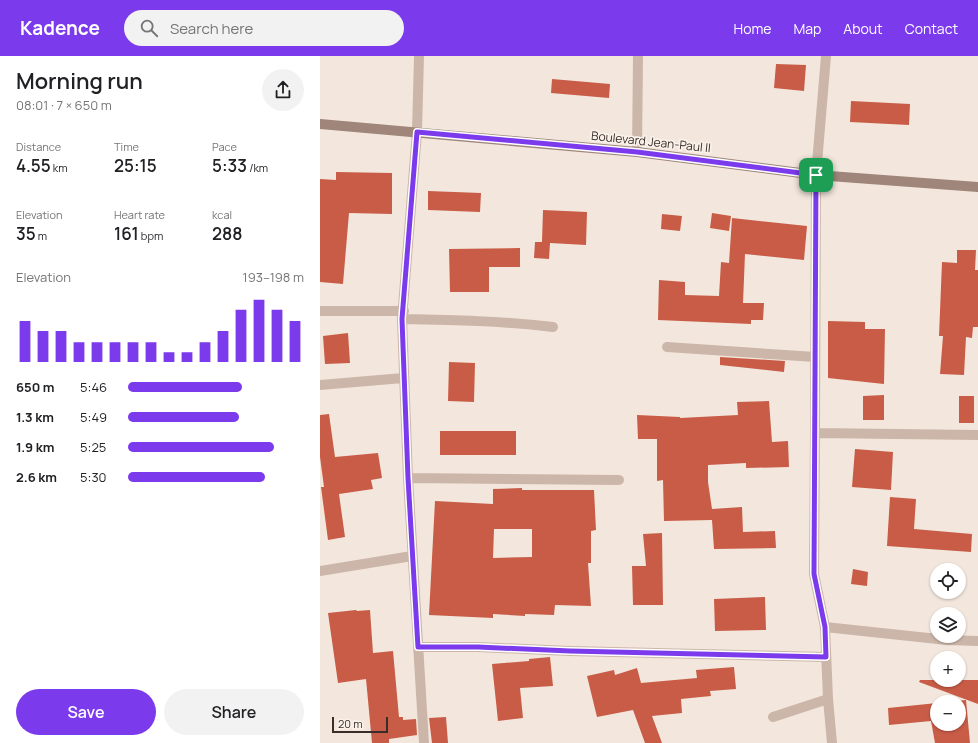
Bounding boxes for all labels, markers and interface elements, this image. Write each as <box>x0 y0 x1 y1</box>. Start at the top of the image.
search box <box>124 10 404 46</box>
text: Kadence <box>20 15 100 41</box>
icon: search <box>138 17 160 39</box>
text: Search here <box>170 18 253 39</box>
text: Home <box>734 19 771 38</box>
text: Map <box>793 19 821 38</box>
text: About <box>843 19 883 38</box>
text: Contact <box>905 19 958 38</box>
text: Morning run <box>16 66 143 96</box>
button: share <box>262 69 304 111</box>
text: 08:01 · 7 × 650 m <box>16 96 112 114</box>
street label: Boulevard Jean-Paul II <box>590 127 712 156</box>
text: Distance <box>16 139 61 154</box>
text: Time <box>114 139 139 154</box>
text: Pace <box>212 139 237 154</box>
text: 4.55 <box>16 154 51 177</box>
text: 25:15 <box>114 154 157 177</box>
text: 5:33 <box>212 154 247 177</box>
pin <box>799 158 833 192</box>
text: km <box>51 160 68 175</box>
text: /km <box>247 160 268 175</box>
icon: arrive <box>805 164 827 186</box>
text: Elevation <box>16 207 62 222</box>
text: Heart rate <box>114 207 165 222</box>
text: kcal <box>212 207 232 222</box>
text: 35 <box>16 222 36 245</box>
text: 161 <box>114 222 139 245</box>
text: 288 <box>212 222 242 245</box>
text: m <box>36 228 47 243</box>
text: bpm <box>139 228 163 243</box>
text: Elevation <box>16 268 71 286</box>
text: 193–198 m <box>243 268 304 286</box>
text: 650 m <box>16 378 55 396</box>
text: 5:46 <box>80 378 107 396</box>
text: 1.3 km <box>16 408 54 426</box>
text: 5:49 <box>80 408 107 426</box>
text: 1.9 km <box>16 438 54 456</box>
text: 5:25 <box>80 438 106 456</box>
text: 2.6 km <box>16 468 57 486</box>
text: 5:30 <box>80 468 107 486</box>
map controls <box>930 563 966 731</box>
button: locate <box>930 563 966 599</box>
button: layers <box>930 607 966 643</box>
button: + <box>930 651 966 687</box>
button: Save <box>16 689 156 735</box>
button: Share <box>164 689 304 735</box>
button: − <box>930 695 966 731</box>
scale bar <box>332 715 388 734</box>
text: 20 m <box>338 716 363 731</box>

